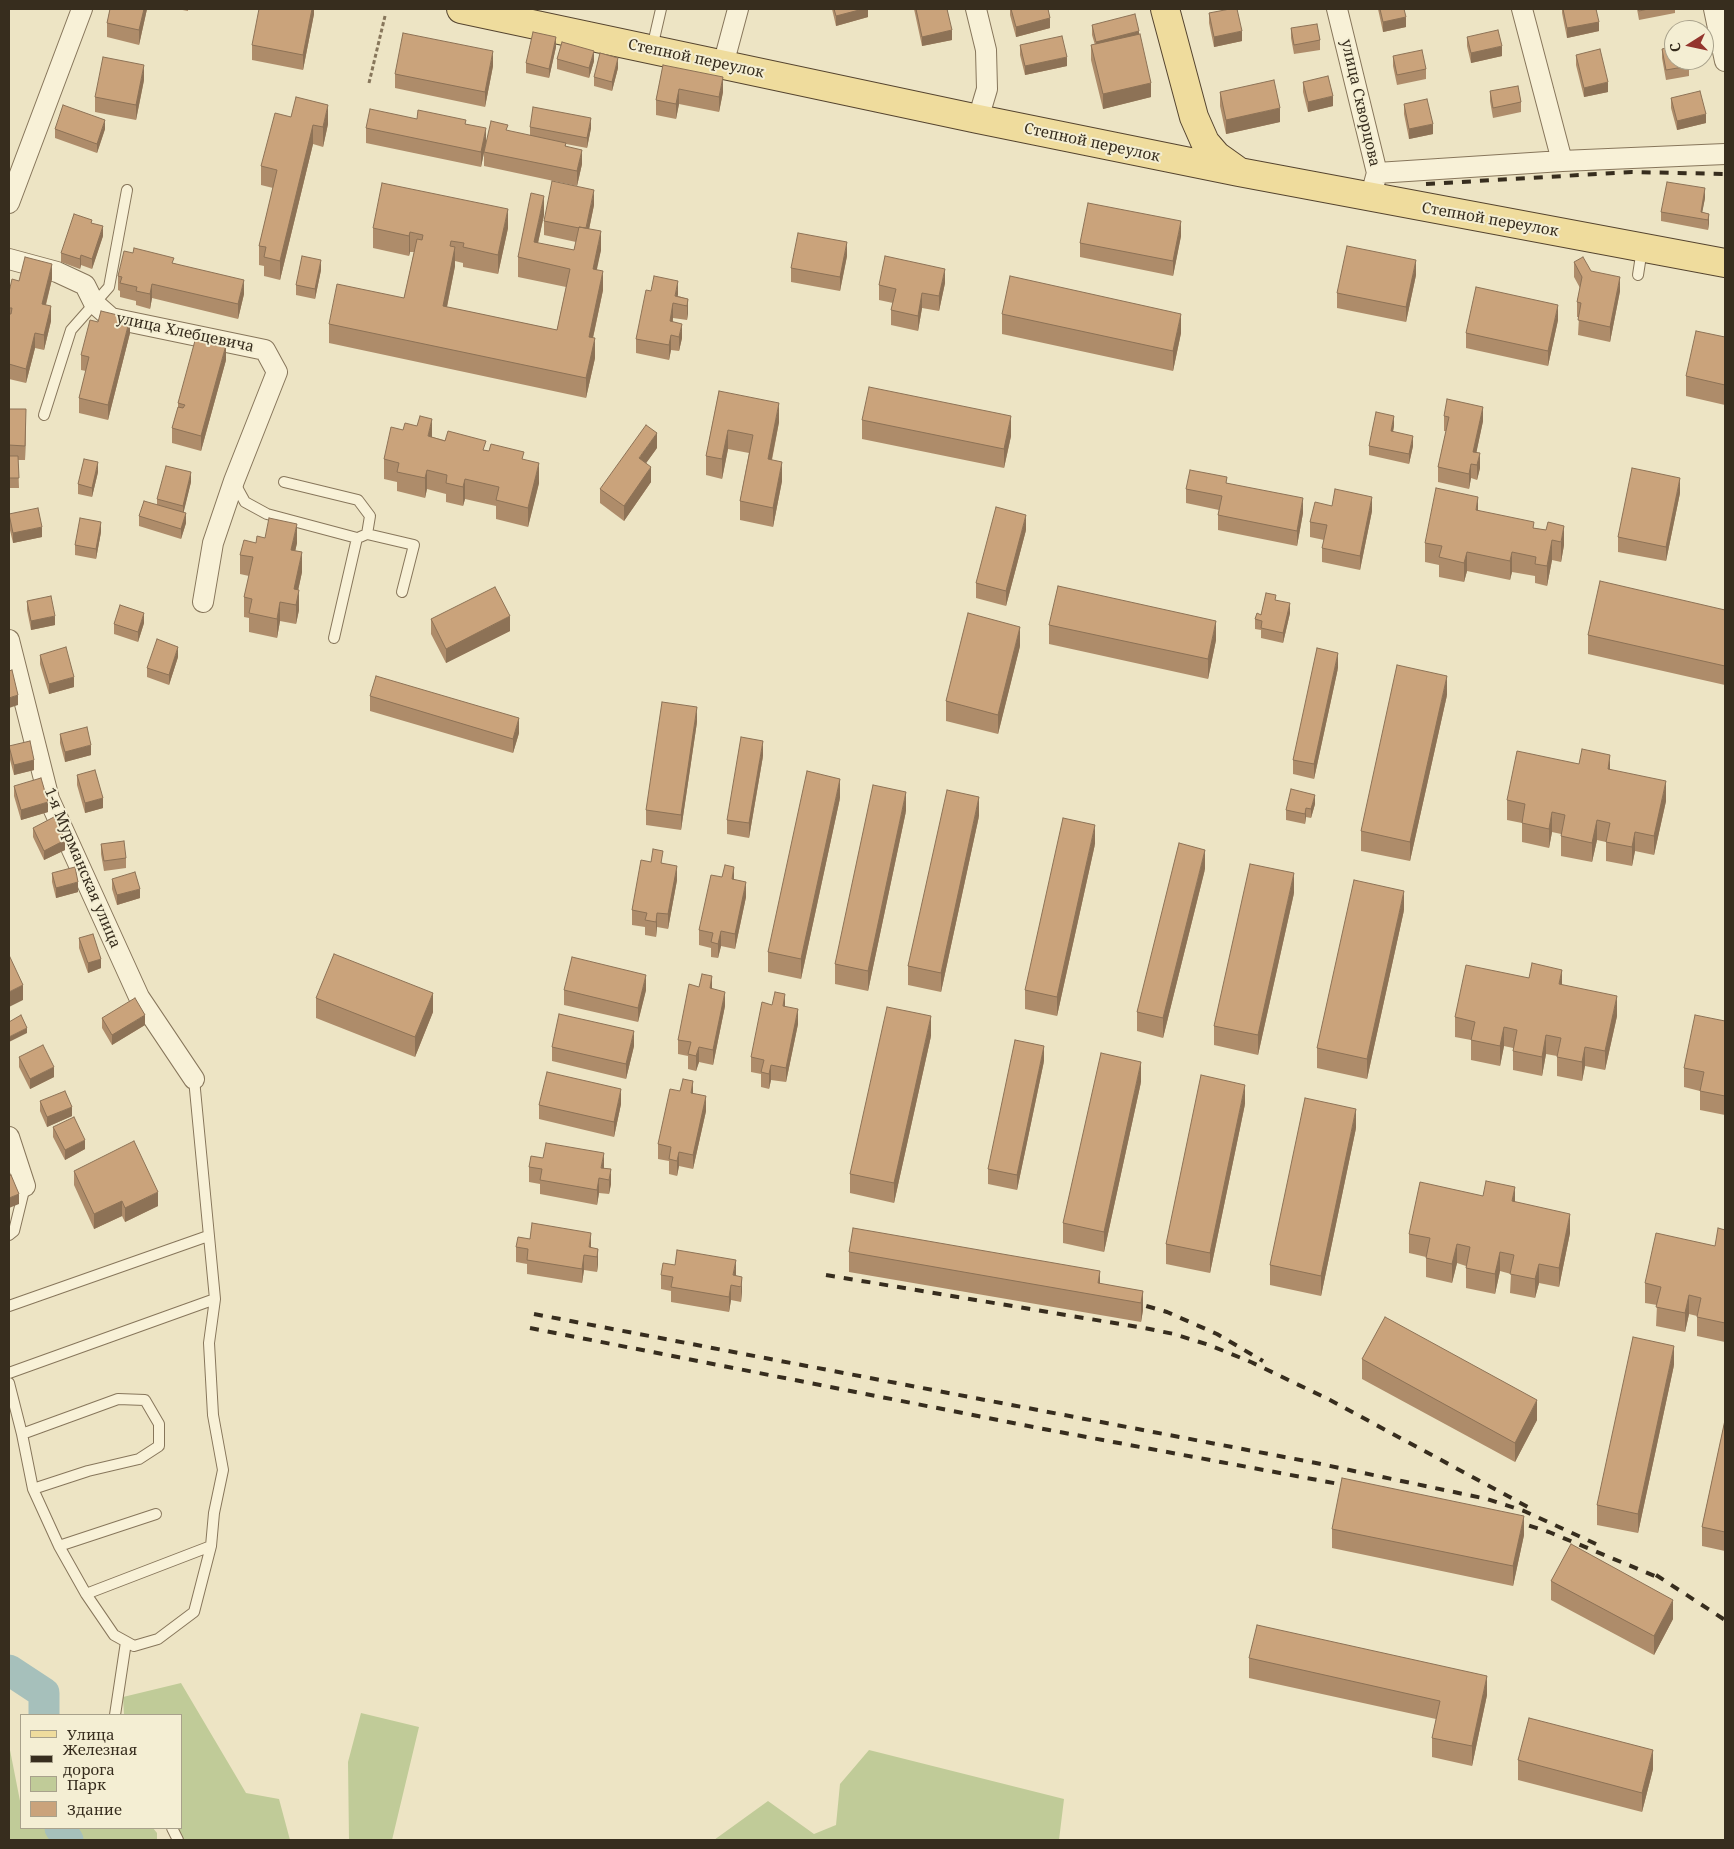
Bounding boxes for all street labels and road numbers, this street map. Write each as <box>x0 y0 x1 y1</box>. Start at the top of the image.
street label: Степной переулок <box>626 36 766 82</box>
street label: улица Скворцова <box>1337 38 1383 168</box>
street label: Степной переулок <box>1022 120 1162 166</box>
street label: Степной переулок <box>1420 199 1560 241</box>
street label: улица Хлебцевича <box>114 310 256 356</box>
street label: 1-я Мурманская улица <box>40 785 124 951</box>

